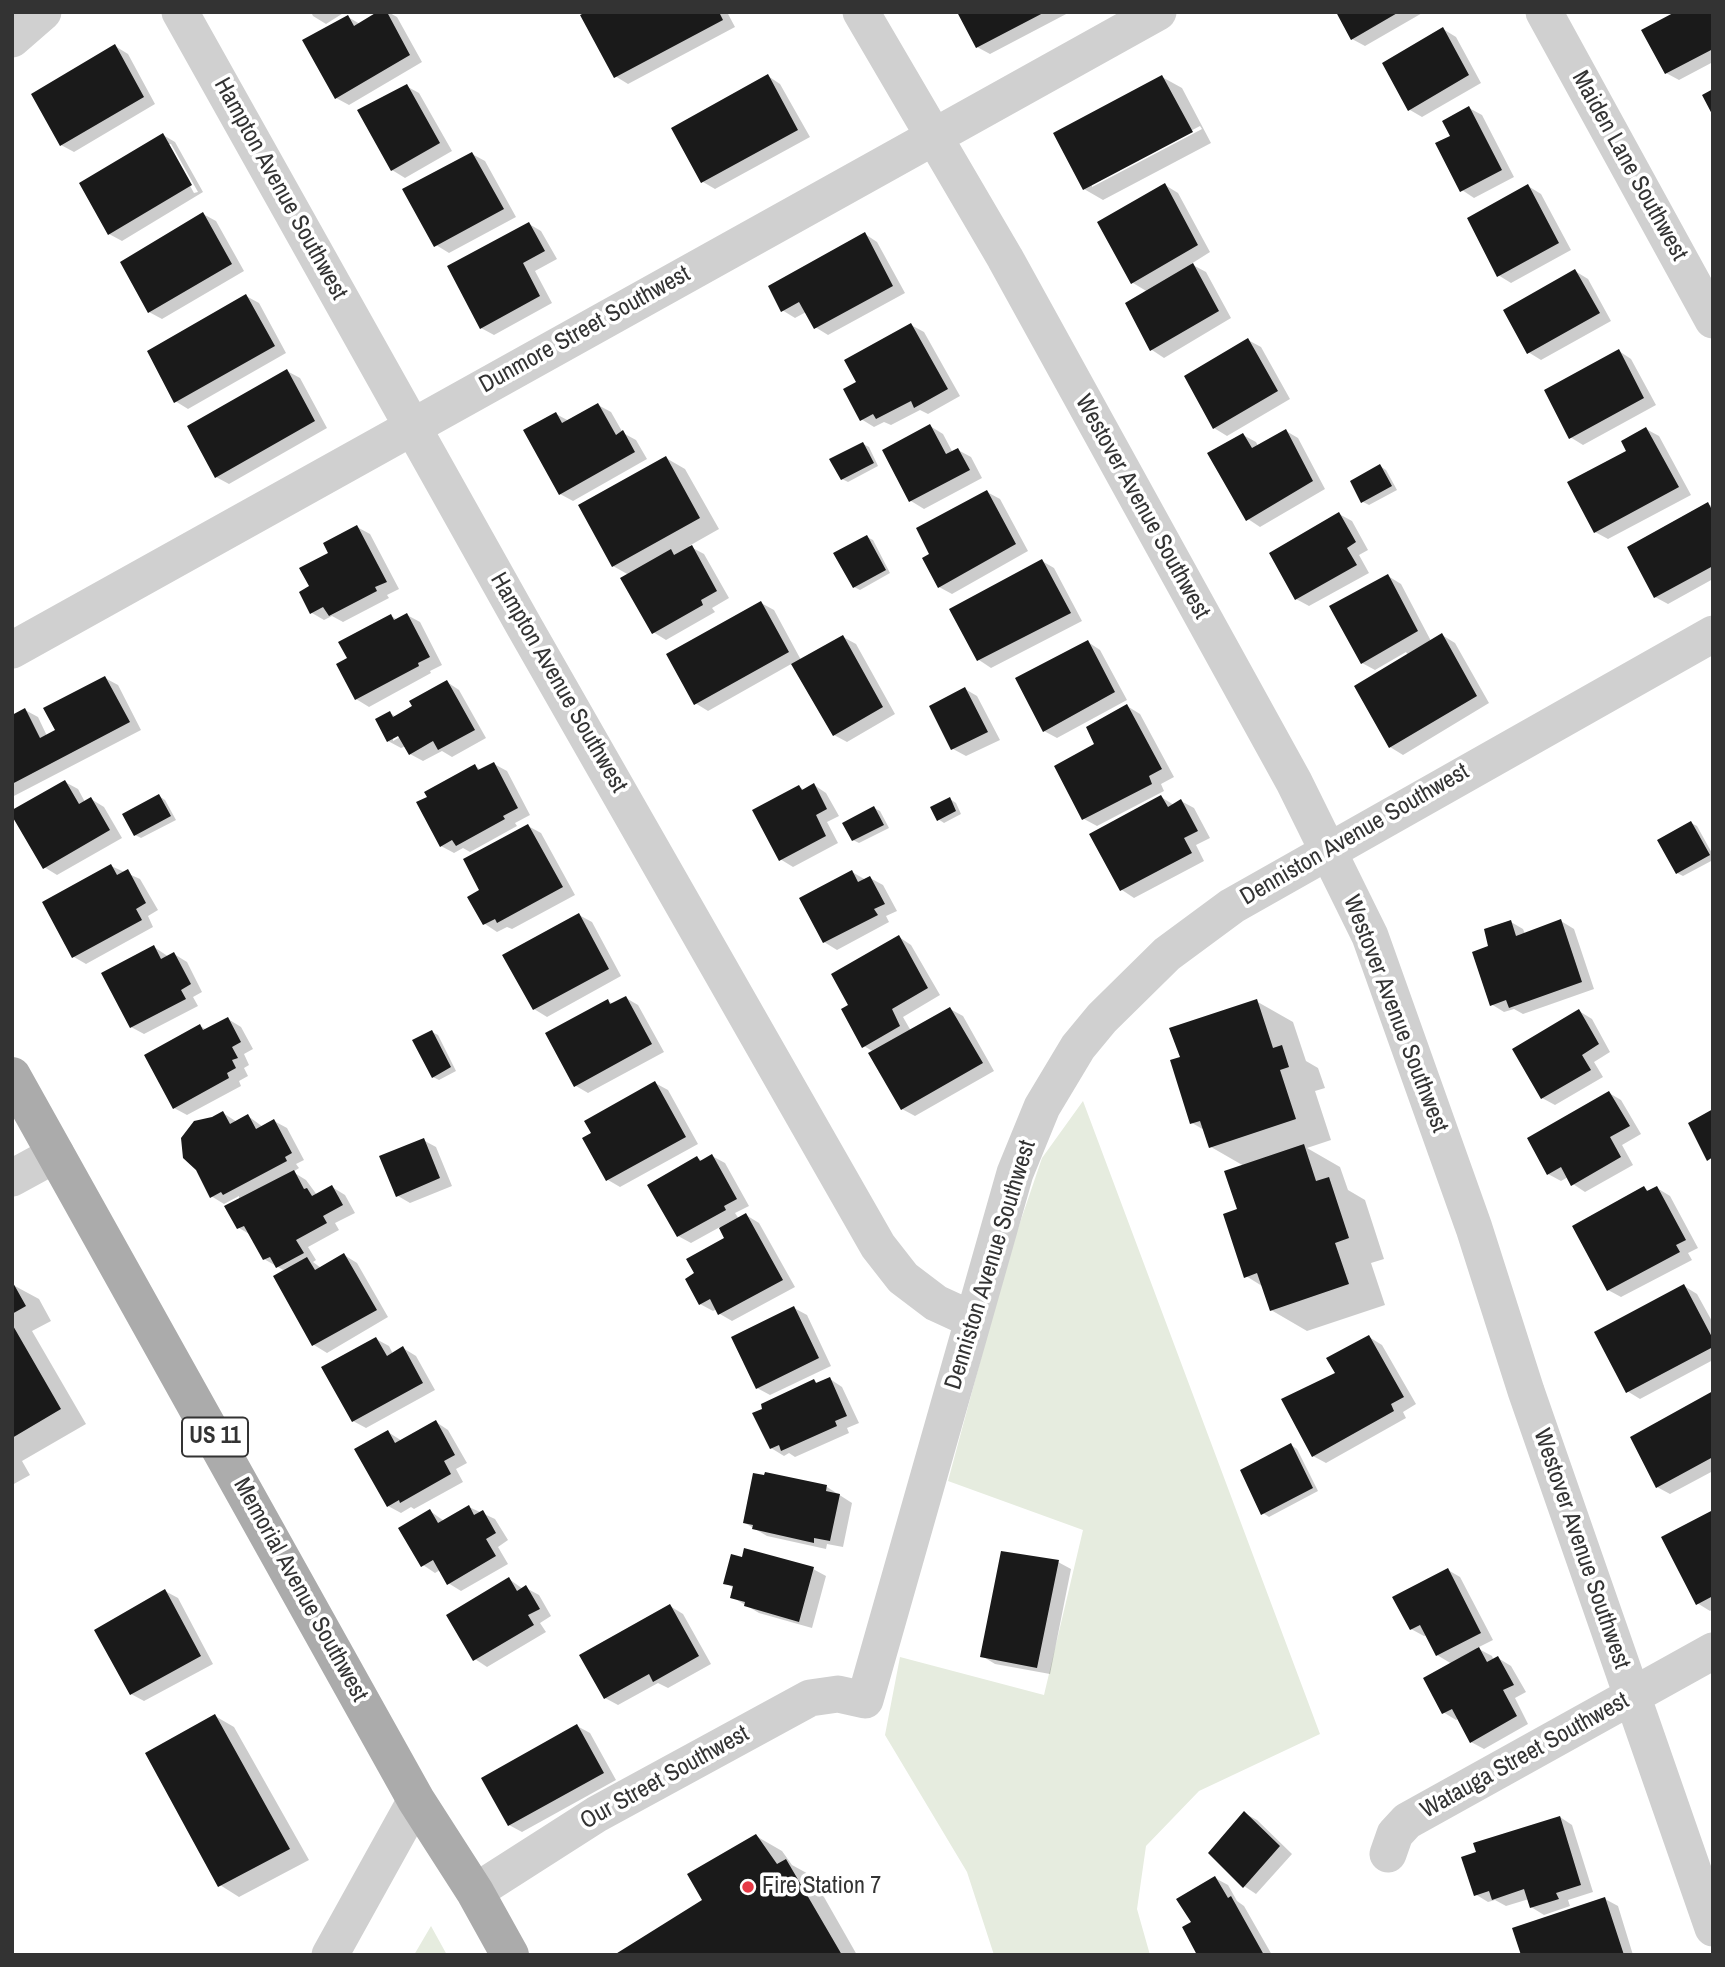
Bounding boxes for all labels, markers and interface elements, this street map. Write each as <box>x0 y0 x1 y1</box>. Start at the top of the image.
street label: Maiden Lane Southwest <box>1565 66 1693 266</box>
street label: Hampton Avenue Southwest <box>207 73 353 305</box>
street label: Dunmore Street Southwest <box>475 260 695 400</box>
street label: Westover Avenue Southwest <box>1068 390 1216 624</box>
street label: Hampton Avenue Southwest <box>483 568 633 798</box>
street label: Denniston Avenue Southwest <box>1236 758 1474 912</box>
street label: Westover Avenue Southwest <box>1336 891 1454 1137</box>
street label: Denniston Avenue Southwest <box>939 1137 1043 1393</box>
road number: US 11 <box>182 1418 248 1456</box>
street label: Westover Avenue Southwest <box>1526 1425 1636 1673</box>
street label: Memorial Avenue Southwest <box>226 1473 374 1707</box>
street label: Watauga Street Southwest <box>1416 1687 1634 1825</box>
street label: Our Street Southwest <box>576 1720 754 1836</box>
place label: Fire Station 7 <box>762 1873 881 1901</box>
marker: Fire Station 7 <box>740 1879 756 1895</box>

